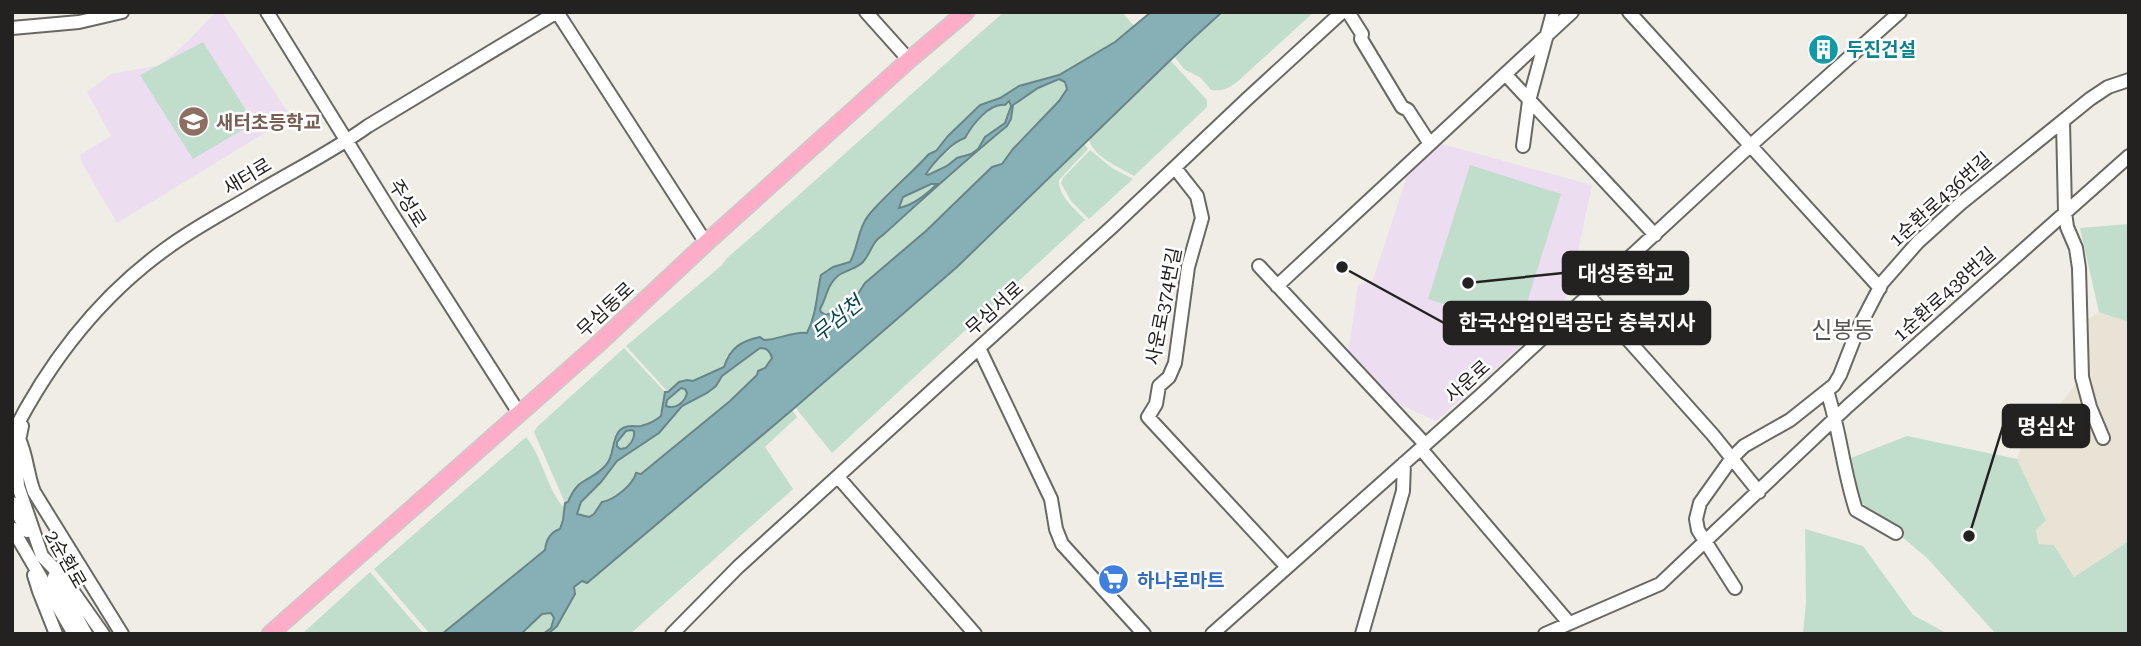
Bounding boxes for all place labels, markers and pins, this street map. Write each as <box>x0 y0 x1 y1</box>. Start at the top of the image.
building icon: 두진건설 <box>1806 32 1840 66</box>
place label: 두진건설 <box>1846 38 1916 61</box>
school or university icon: 새터초등학교 <box>176 105 210 139</box>
place label: 새터초등학교 <box>216 111 321 134</box>
callout: 대성중학교 <box>1563 252 1688 294</box>
callout: 한국산업인력공단 충북지사 <box>1444 302 1710 344</box>
callout: 명심산 <box>2003 405 2089 447</box>
supermarket icon: 하나로마트 <box>1097 563 1131 597</box>
place label: 하나로마트 <box>1137 569 1224 592</box>

